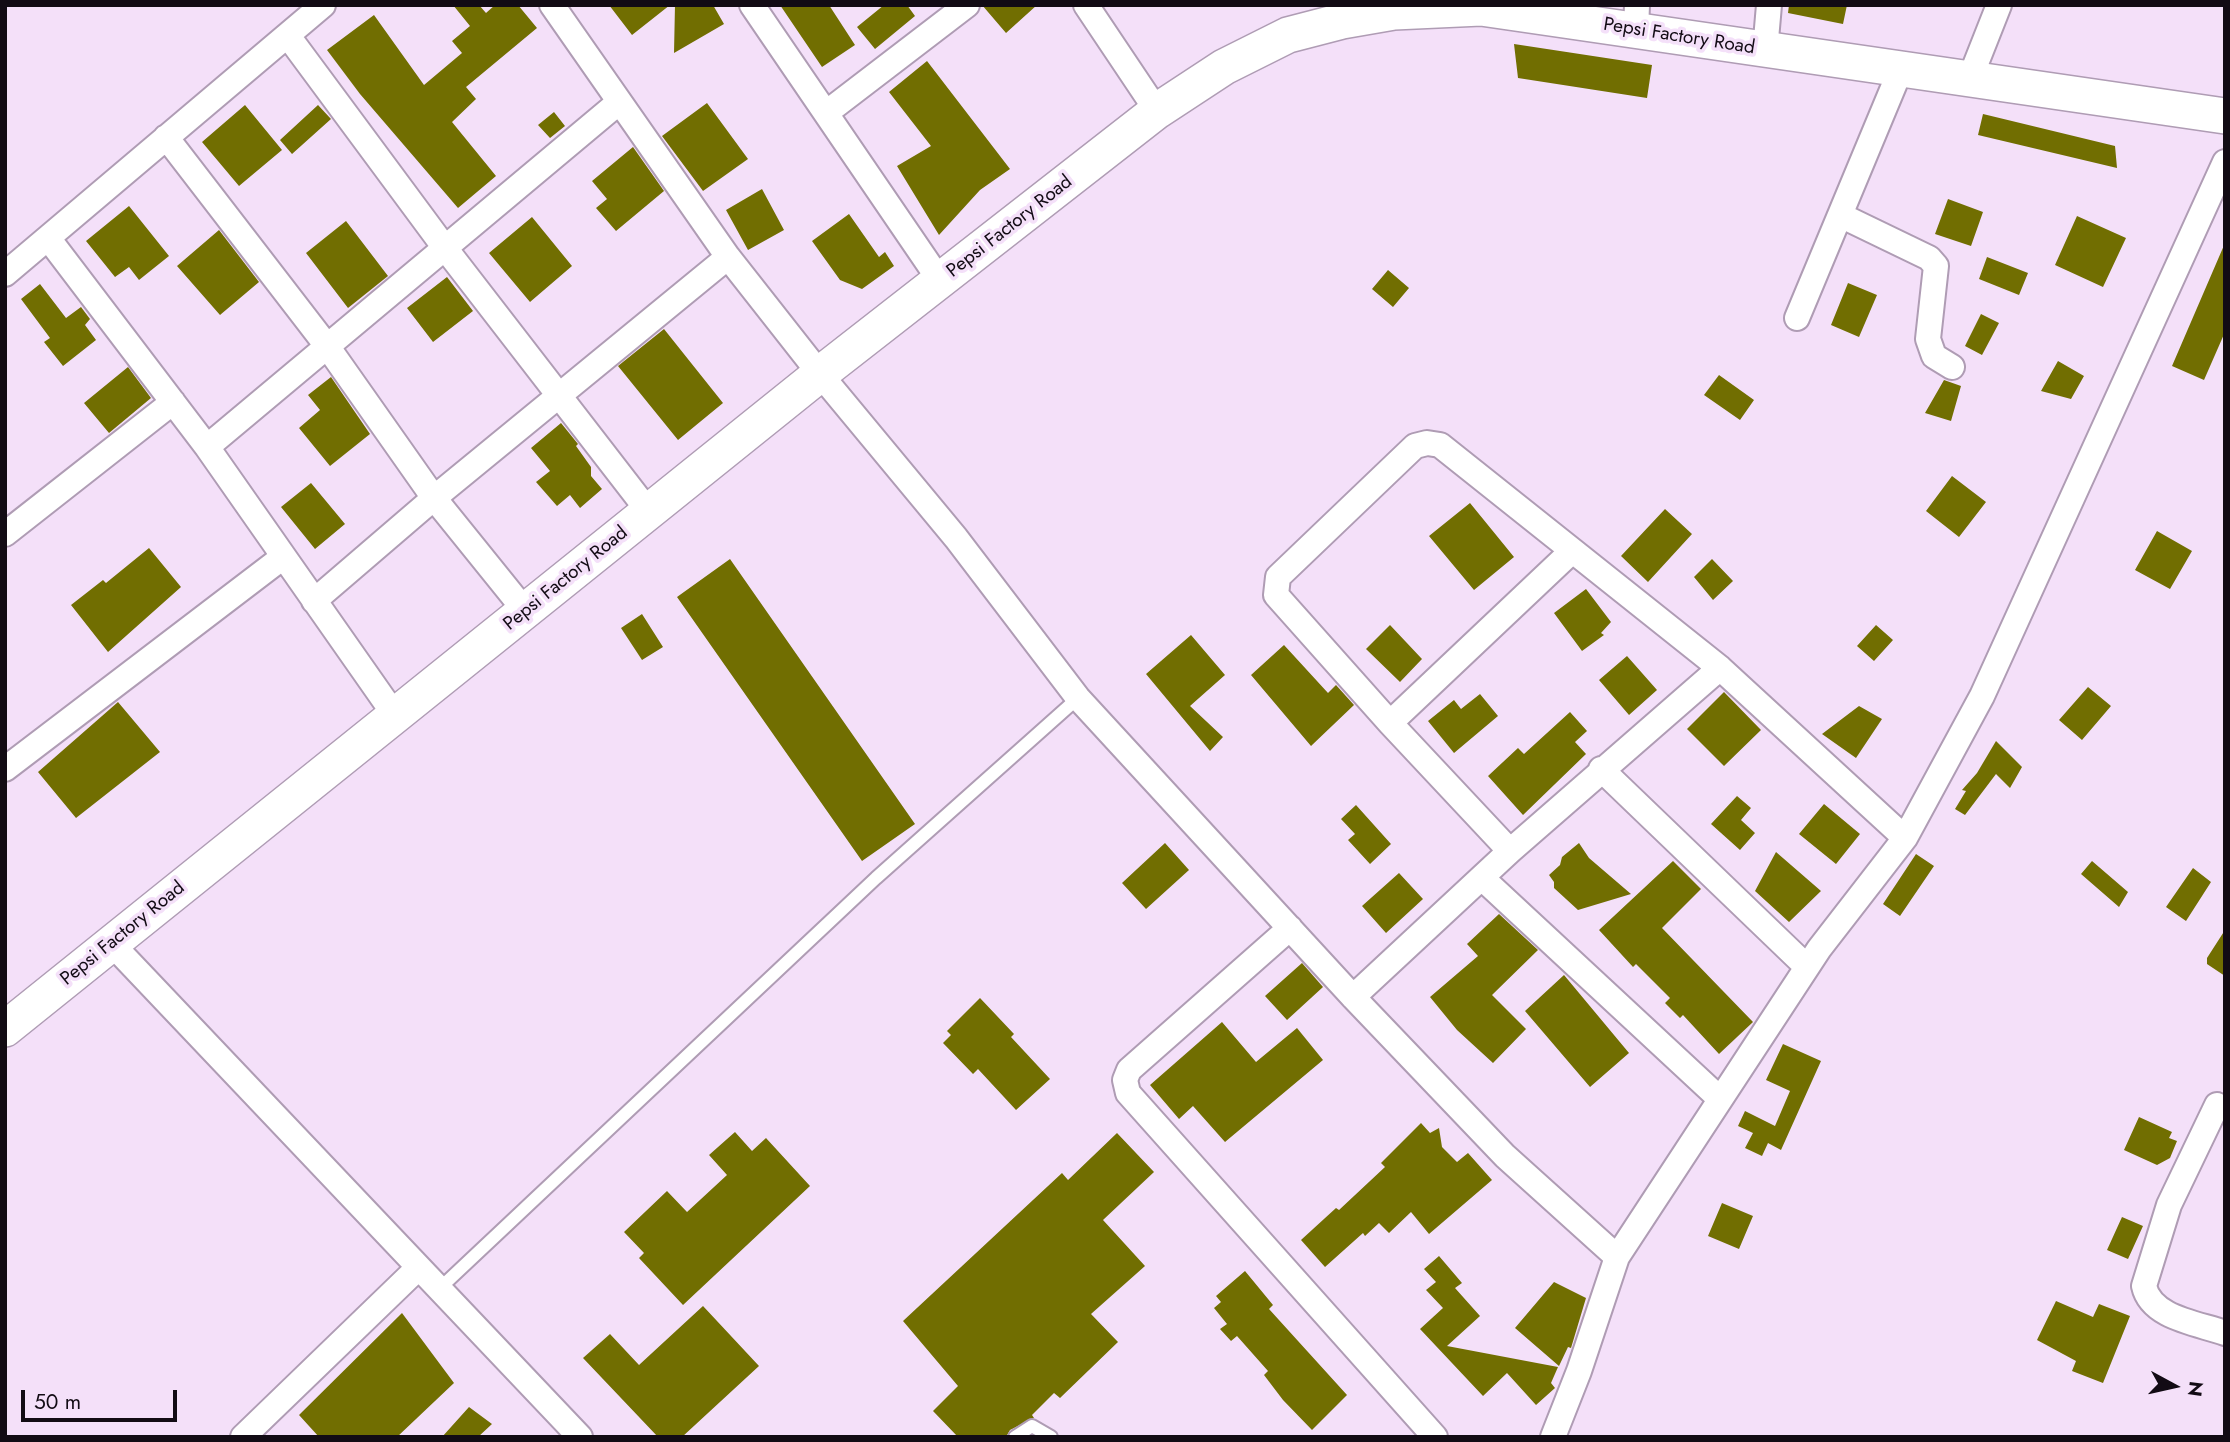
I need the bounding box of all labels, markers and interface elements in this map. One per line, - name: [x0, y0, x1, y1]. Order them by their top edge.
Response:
- street label: Pepsi Factory Road: [1602, 14, 1756, 60]
- street label: Pepsi Factory Road: [943, 171, 1077, 283]
- street label: Pepsi Factory Road: [499, 522, 633, 636]
- street label: Pepsi Factory Road: [56, 877, 190, 991]
- north arrow: [2139, 1351, 2209, 1421]
- scale bar: [24, 1376, 180, 1420]
- text: N: [2181, 1380, 2210, 1398]
- text: 50 m: [34, 1387, 81, 1417]

